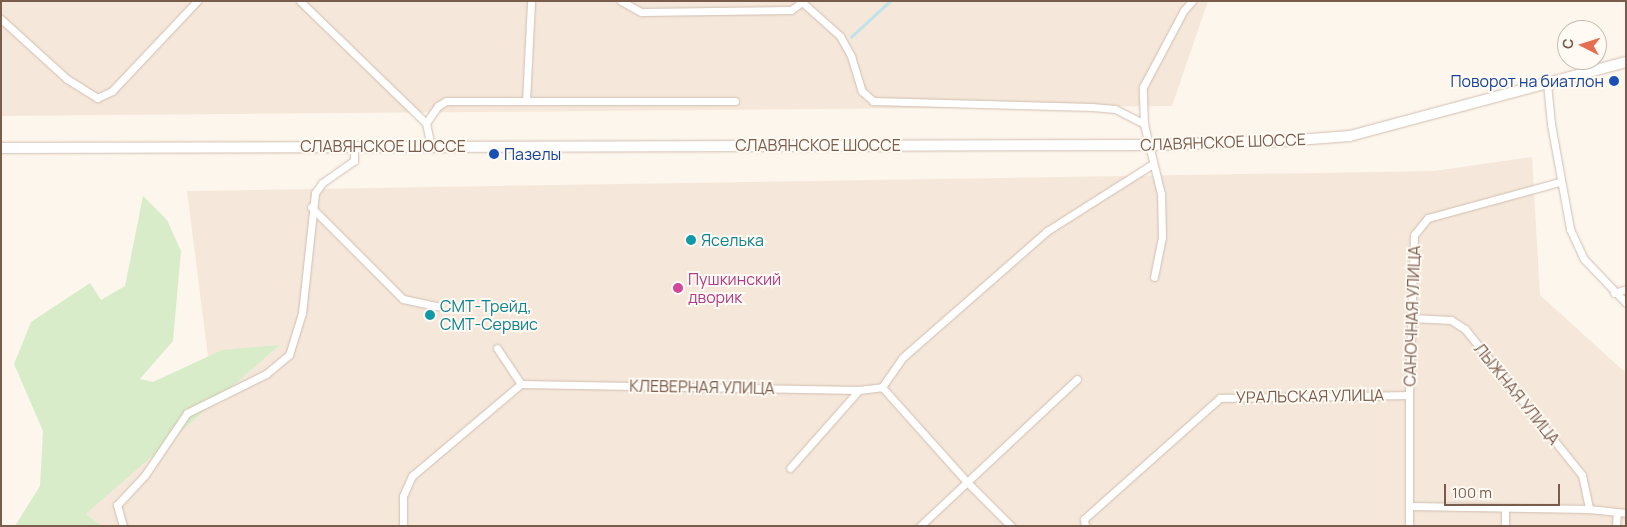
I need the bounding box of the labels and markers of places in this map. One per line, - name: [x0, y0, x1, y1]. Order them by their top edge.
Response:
- place label: Поворот на биатлон: [1450, 71, 1604, 91]
- marker: Поворот на биатлон: [1608, 75, 1620, 87]
- place label: Пазелы: [504, 144, 561, 164]
- marker: Пазелы: [488, 148, 500, 160]
- place label: Яселька: [701, 230, 764, 250]
- marker: Яселька: [685, 234, 697, 246]
- place label: Пушкинский дворик: [688, 269, 781, 307]
- marker: Пушкинский дворик: [672, 282, 684, 294]
- place label: СМТ-Трейд, СМТ-Сервис: [440, 296, 538, 334]
- marker: СМТ-Трейд, СМТ-Сервис: [424, 309, 436, 321]

